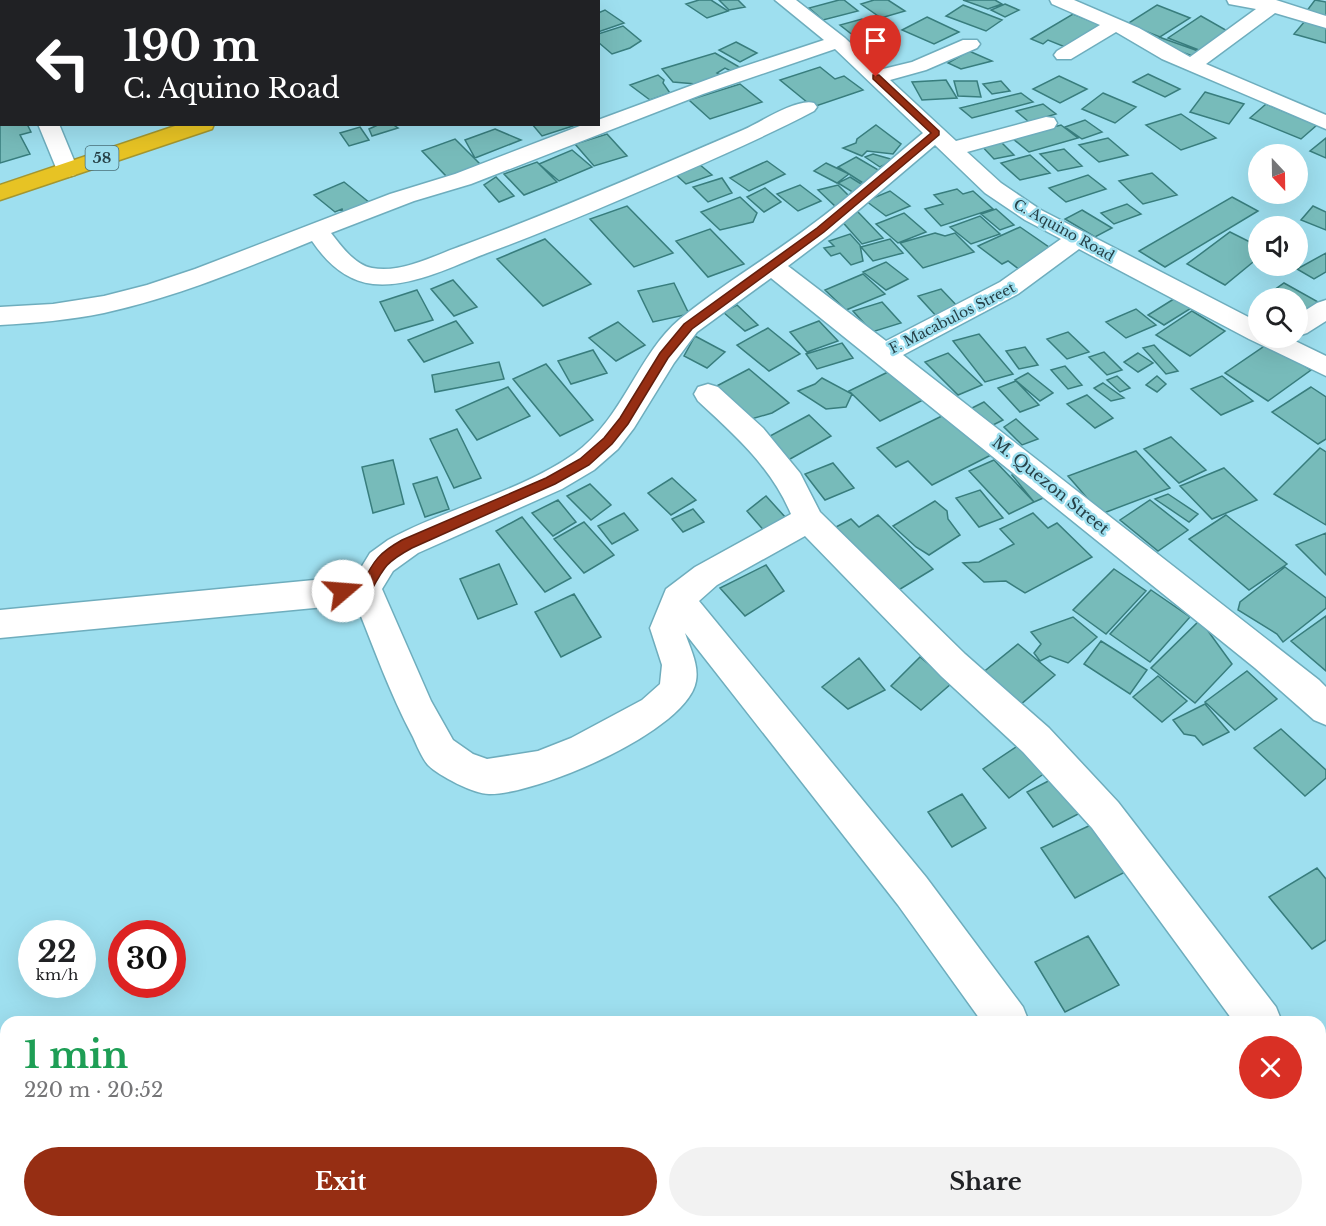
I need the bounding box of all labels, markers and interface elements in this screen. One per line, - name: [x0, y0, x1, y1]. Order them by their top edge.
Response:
- pin: [850, 15, 901, 77]
- text: 190 m: [123, 20, 259, 72]
- icon: left: [24, 24, 102, 102]
- icon: arrive: [859, 24, 892, 57]
- text: C. Aquino Road: [123, 72, 340, 105]
- north arrow: [1248, 144, 1308, 204]
- map controls: [1248, 144, 1308, 348]
- road number: 58: [86, 146, 118, 170]
- street label: C. Aquino Road: [1011, 195, 1118, 265]
- button: sound: [1248, 216, 1308, 276]
- street label: F. Macabulos Street: [886, 278, 1019, 358]
- button: search: [1248, 288, 1308, 348]
- street label: M. Quezon Street: [989, 432, 1113, 538]
- position arrow: [311, 559, 375, 623]
- speed limit sign: 30: [108, 920, 186, 998]
- text: 22: [37, 933, 77, 970]
- text: km/h: [36, 965, 78, 984]
- text: 1 min: [24, 1033, 128, 1078]
- button: close: [1239, 1036, 1302, 1099]
- text: 220 m · 20:52: [24, 1078, 163, 1102]
- button: Exit: [24, 1147, 657, 1216]
- button: Share: [669, 1147, 1302, 1216]

